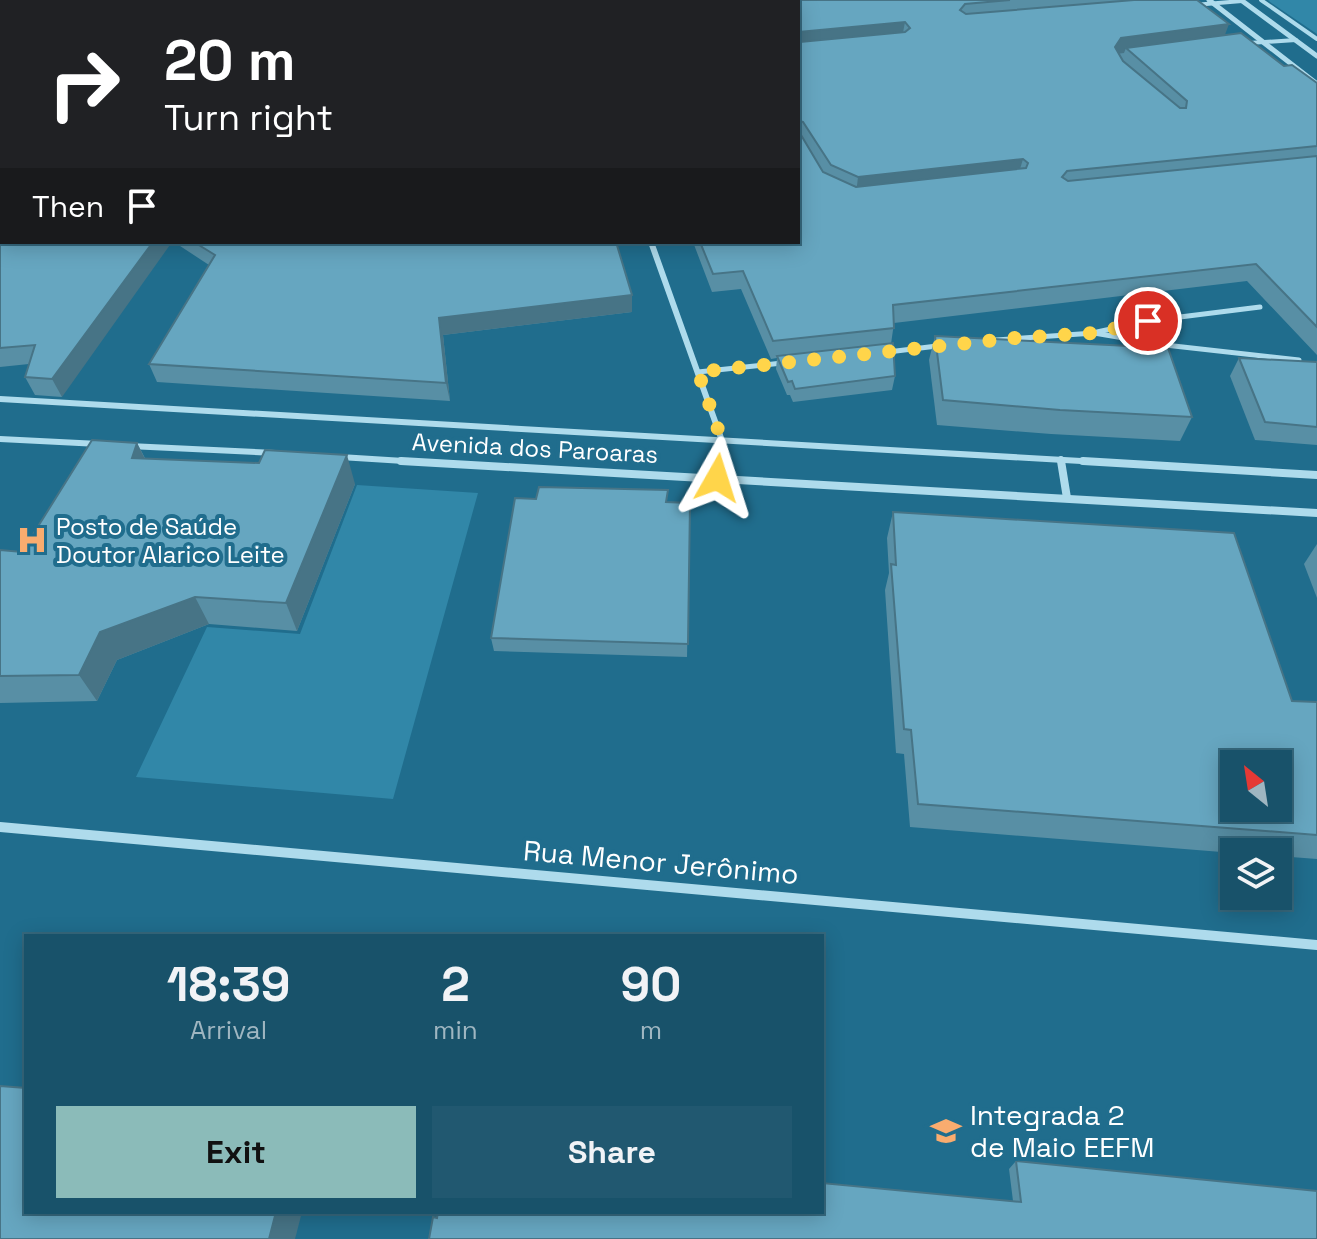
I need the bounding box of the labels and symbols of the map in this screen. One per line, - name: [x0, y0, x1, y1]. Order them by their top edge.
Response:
- pin: [1114, 287, 1182, 355]
- street label: Avenida dos Paroaras: [411, 426, 659, 470]
- position arrow: [675, 436, 759, 520]
- place label: Posto de Saúde Doutor Alarico Leite: [56, 511, 285, 570]
- hospital icon: Posto de Saúde Doutor Alarico Leite: [15, 523, 49, 557]
- north arrow: [1220, 750, 1292, 822]
- street label: Rua Menor Jerônimo: [522, 832, 800, 892]
- place label: Integrada 2 de Maio EEFM: [970, 1097, 1154, 1165]
- school or university icon: Integrada 2 de Maio EEFM: [929, 1114, 963, 1148]

